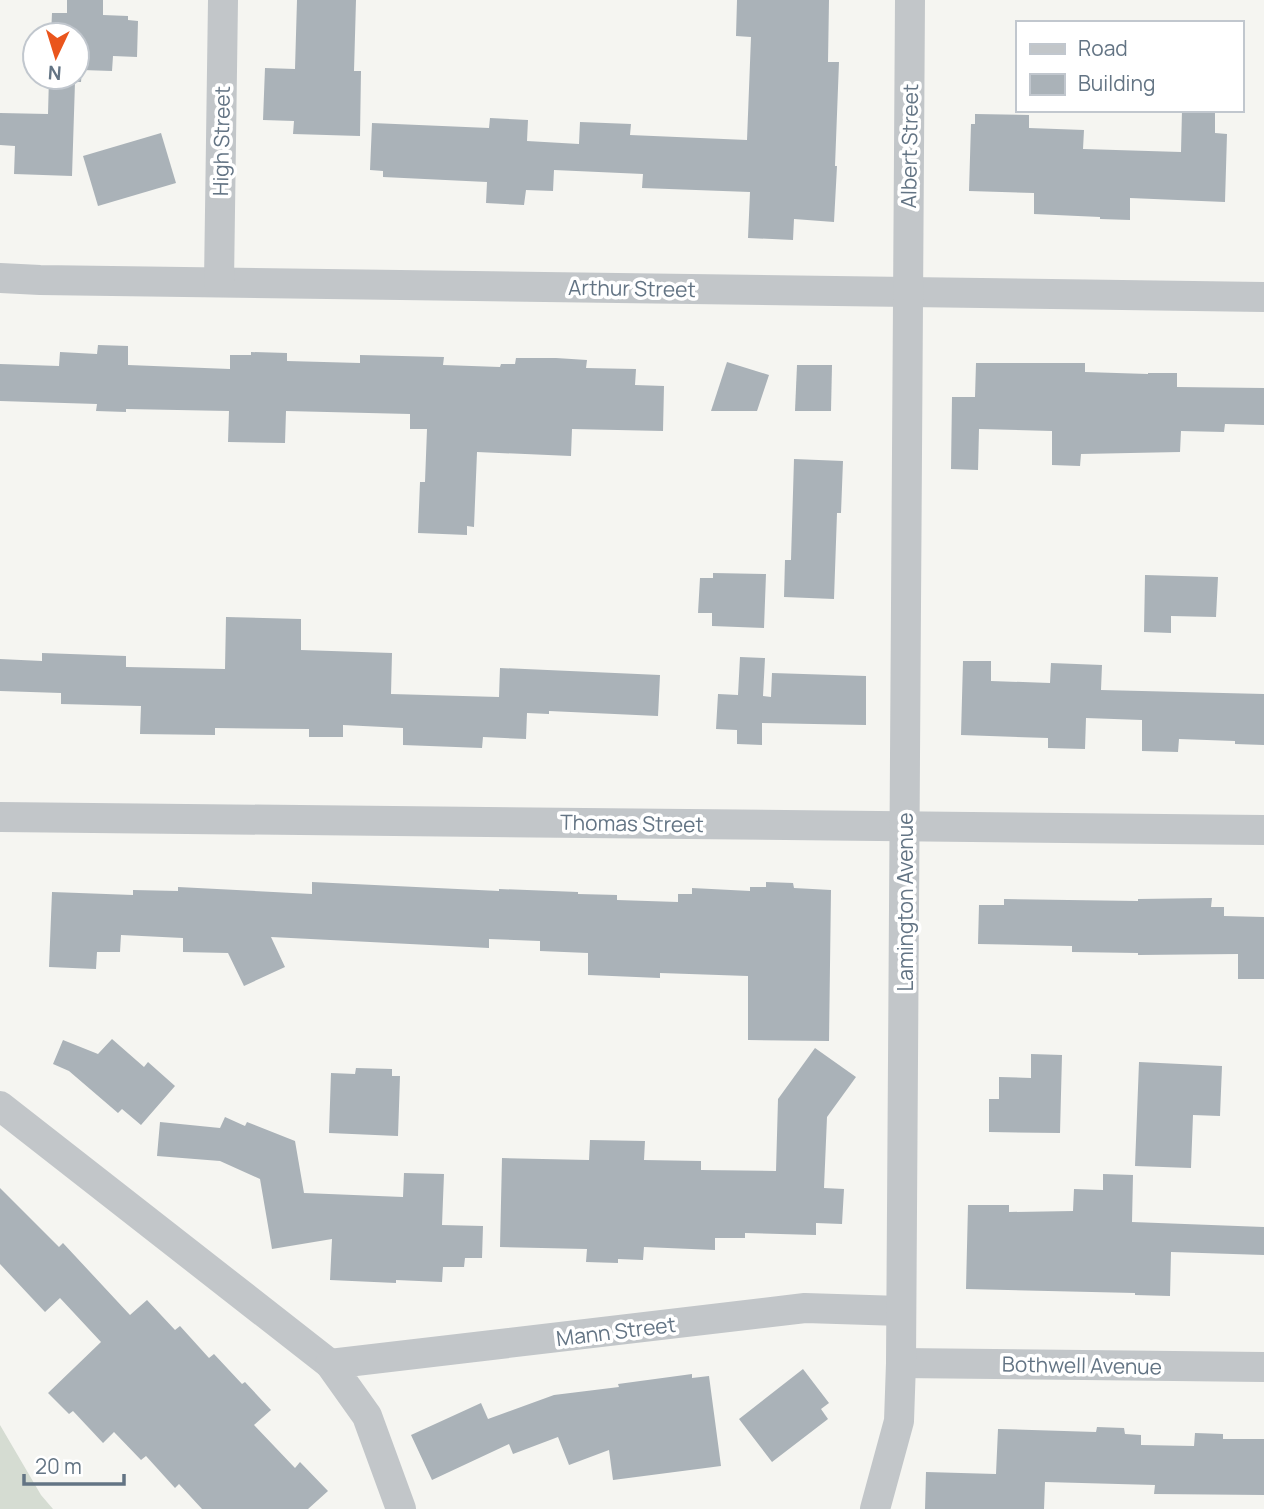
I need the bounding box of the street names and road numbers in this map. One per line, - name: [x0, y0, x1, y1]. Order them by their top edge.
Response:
- street label: Albert Street: [894, 83, 924, 209]
- street label: High Street: [206, 86, 236, 196]
- street label: Arthur Street: [568, 273, 696, 303]
- street label: Thomas Street: [560, 808, 704, 838]
- street label: Lamington Avenue: [891, 813, 919, 991]
- street label: Mann Street: [555, 1310, 677, 1352]
- street label: Bothwell Avenue: [1002, 1350, 1162, 1380]

